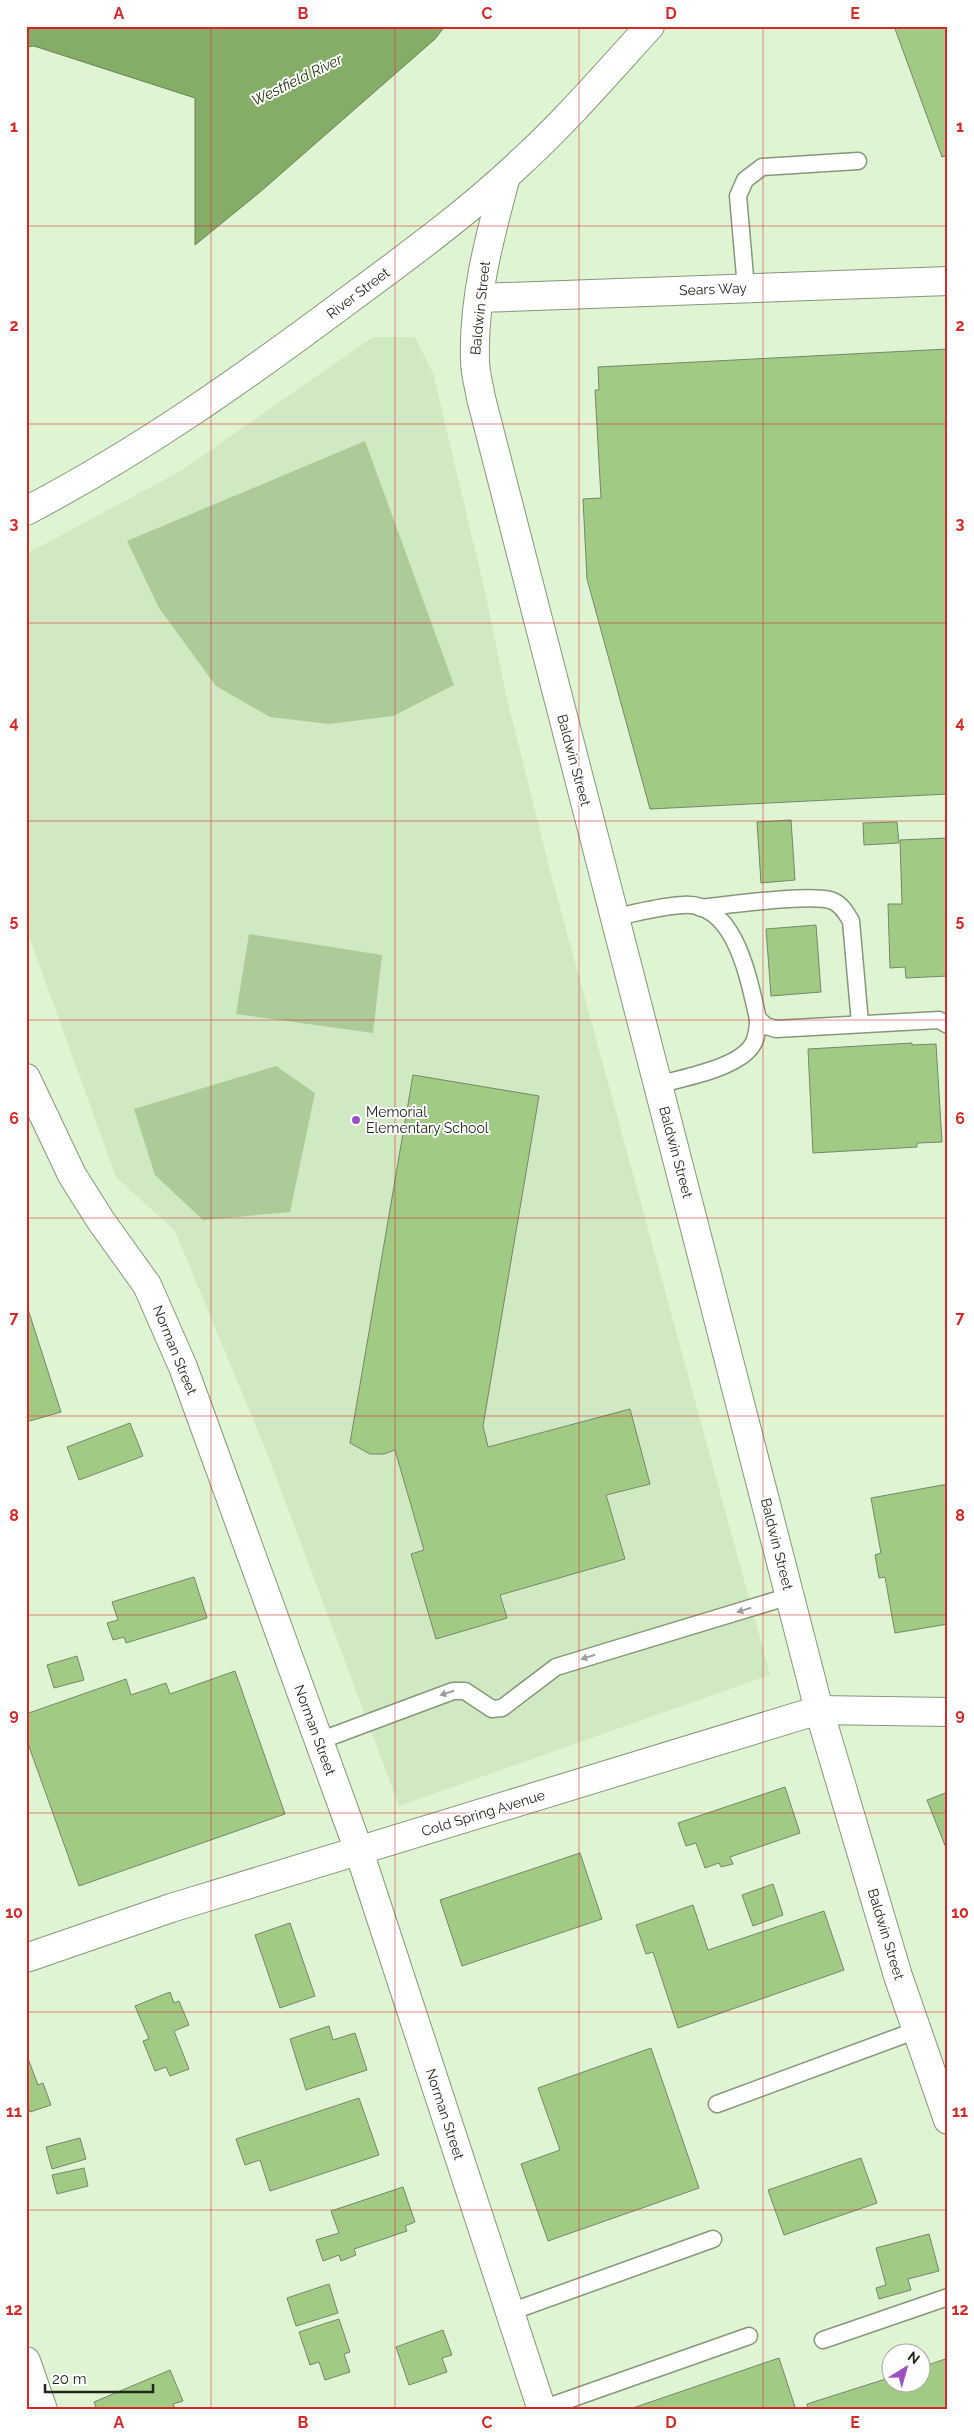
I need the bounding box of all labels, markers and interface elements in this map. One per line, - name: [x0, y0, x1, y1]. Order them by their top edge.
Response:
- text: A: [114, 4, 125, 23]
- text: B: [298, 4, 309, 23]
- text: C: [482, 4, 493, 23]
- text: D: [665, 4, 677, 23]
- text: E: [850, 4, 860, 23]
- water label: Westfield River: [249, 50, 346, 110]
- text: 1: [10, 117, 18, 136]
- text: 1: [956, 117, 964, 136]
- street label: Baldwin Street: [467, 260, 493, 356]
- street label: River Street: [323, 264, 393, 322]
- street label: Sears Way: [679, 280, 748, 298]
- text: 2: [9, 316, 19, 335]
- text: 2: [955, 316, 965, 335]
- text: 3: [10, 514, 19, 533]
- text: 3: [956, 514, 965, 533]
- street label: Baldwin Street: [554, 712, 594, 808]
- text: 4: [9, 713, 19, 732]
- text: 4: [955, 713, 965, 732]
- text: 5: [10, 911, 19, 930]
- text: 5: [956, 911, 965, 930]
- place label: Memorial Elementary School: [366, 1104, 489, 1136]
- street label: Baldwin Street: [656, 1104, 696, 1200]
- text: 6: [9, 1109, 19, 1128]
- text: 6: [955, 1109, 965, 1128]
- marker: Memorial Elementary School: [350, 1114, 362, 1126]
- street label: Norman Street: [150, 1303, 200, 1397]
- text: 7: [10, 1308, 19, 1327]
- text: 7: [956, 1308, 965, 1327]
- street label: Baldwin Street: [758, 1496, 796, 1592]
- text: 8: [9, 1506, 19, 1525]
- text: 8: [955, 1506, 965, 1525]
- one-way arrow: [736, 1607, 751, 1614]
- one-way arrow: [581, 1654, 596, 1662]
- street label: Norman Street: [291, 1683, 339, 1778]
- one-way arrow: [439, 1690, 454, 1698]
- text: 9: [9, 1705, 19, 1724]
- text: 9: [955, 1705, 965, 1724]
- street label: Cold Spring Avenue: [419, 1787, 547, 1839]
- street label: Baldwin Street: [865, 1886, 908, 1982]
- text: 10: [5, 1903, 23, 1922]
- text: 10: [951, 1903, 969, 1922]
- street label: Norman Street: [423, 2066, 467, 2162]
- text: 11: [6, 2102, 22, 2121]
- text: 11: [952, 2102, 968, 2121]
- text: 12: [6, 2300, 22, 2319]
- text: 12: [952, 2300, 968, 2319]
- north arrow: [882, 2344, 932, 2394]
- text: N: [905, 2348, 923, 2367]
- scale bar: [45, 2361, 152, 2393]
- text: 20 m: [52, 2370, 87, 2388]
- text: A: [114, 2413, 125, 2432]
- text: B: [298, 2413, 309, 2432]
- text: C: [482, 2413, 493, 2432]
- text: D: [665, 2413, 677, 2432]
- text: E: [850, 2413, 860, 2432]

